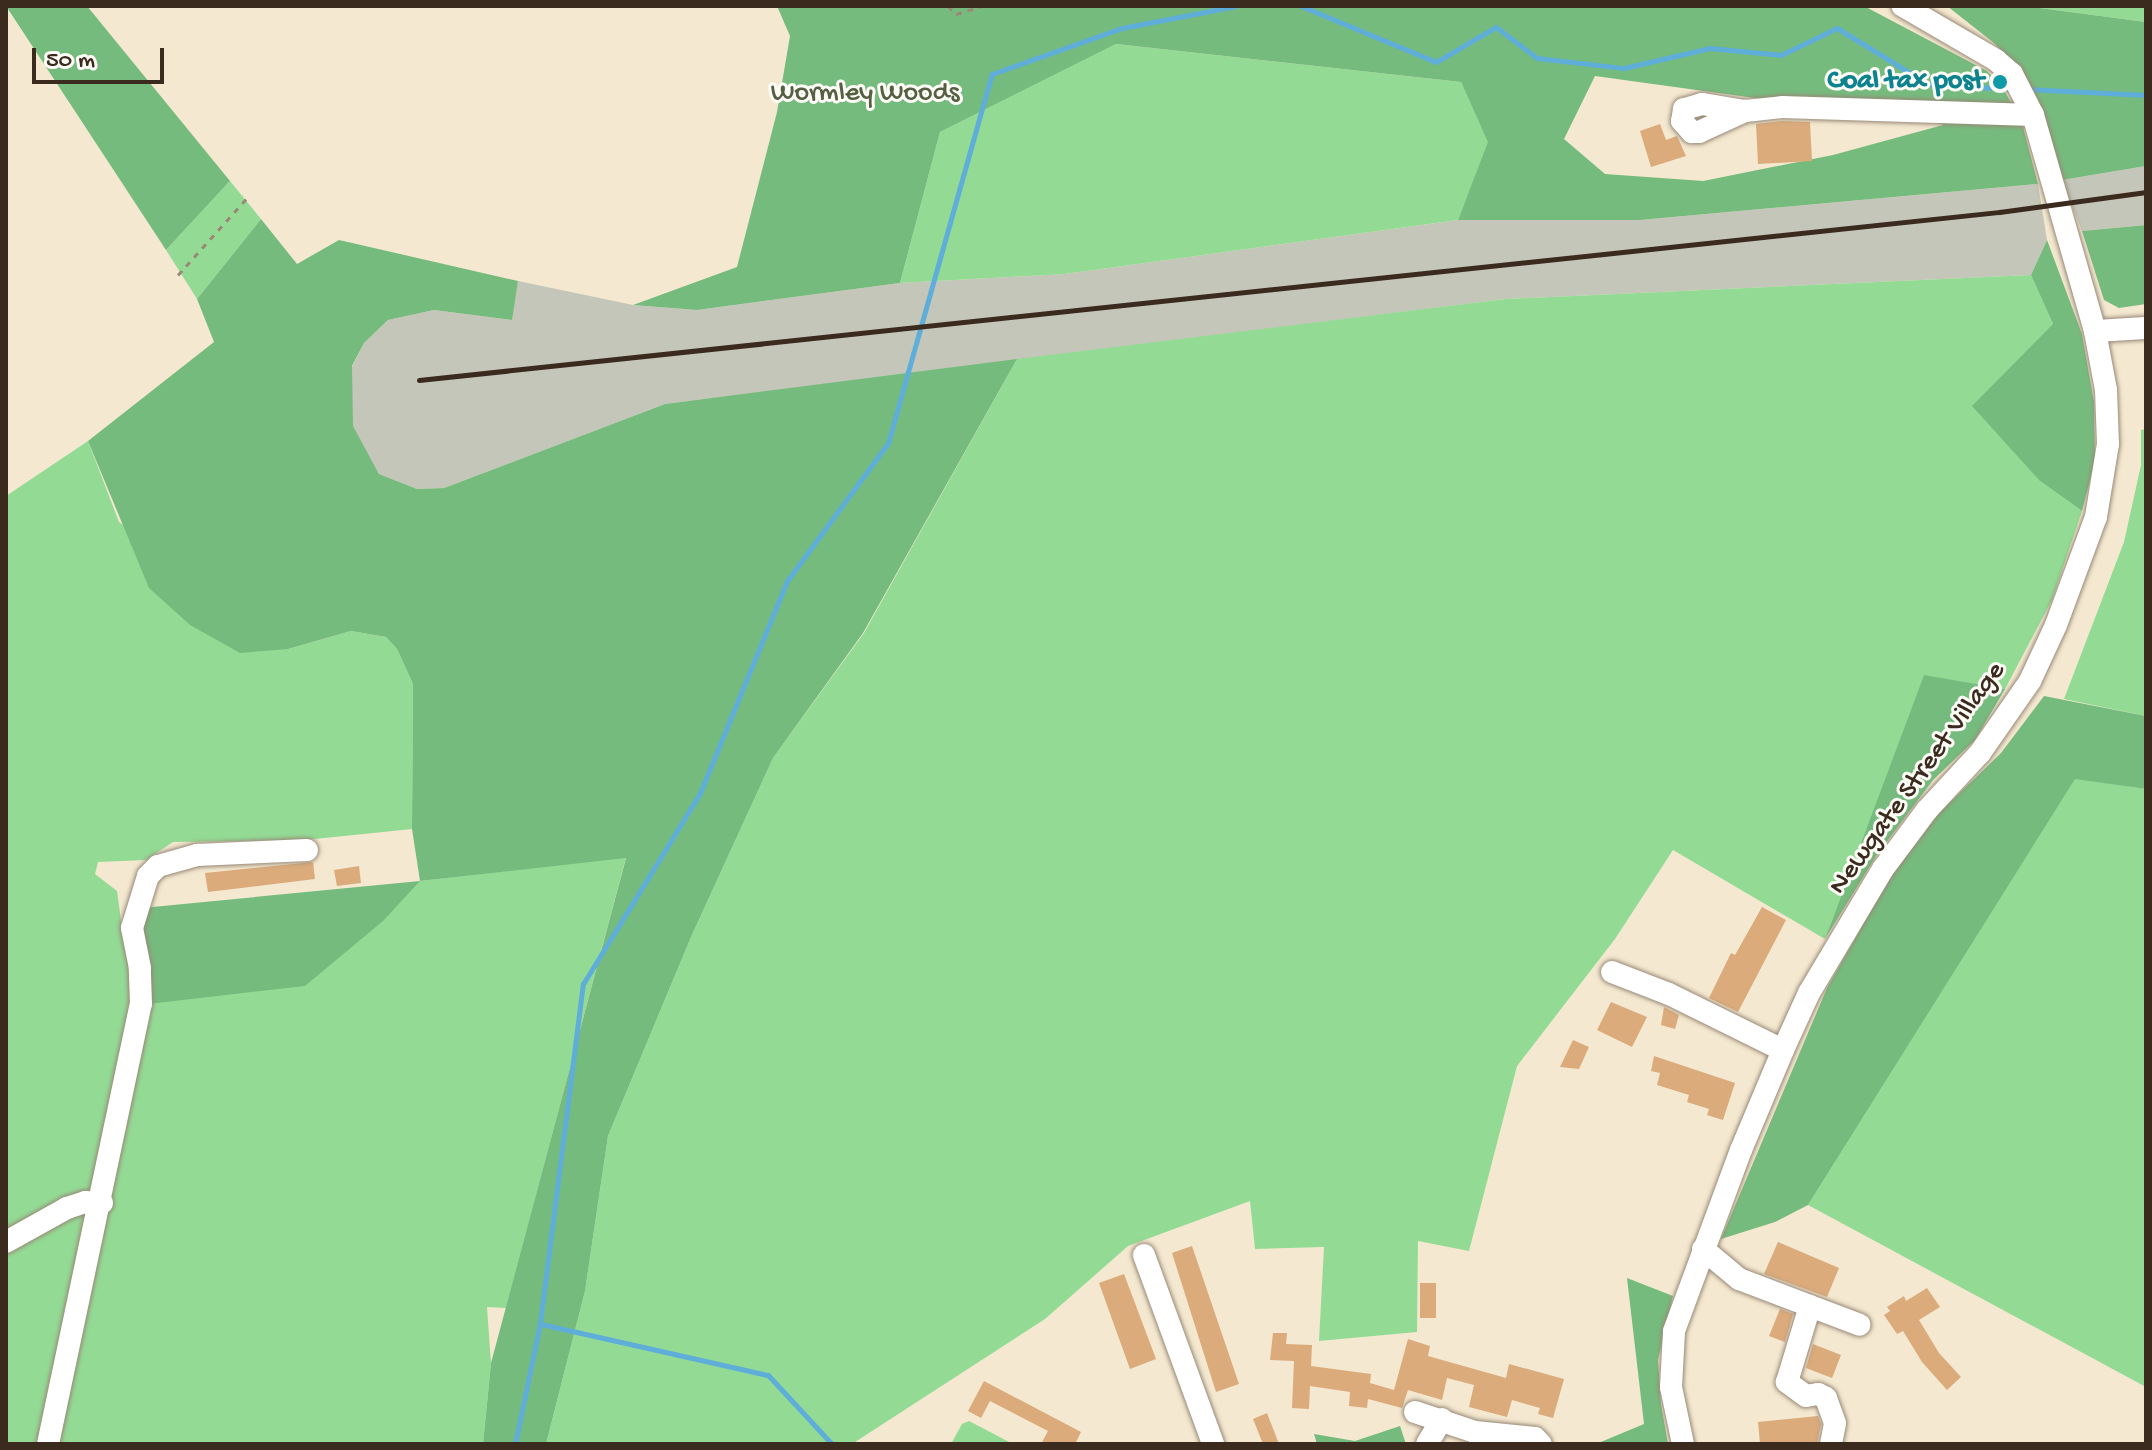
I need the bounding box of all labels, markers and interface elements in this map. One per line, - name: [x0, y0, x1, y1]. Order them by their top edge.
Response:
- scale bar: [36, 32, 168, 82]
- text: 50 m: [46, 47, 95, 76]
- place label: Coal tax post: [1828, 65, 1984, 99]
- marker: Coal tax post: [1991, 73, 2009, 91]
- park label: Wormley Woods: [771, 77, 959, 111]
- street label: Newgate Street Village: [1822, 656, 2014, 902]

